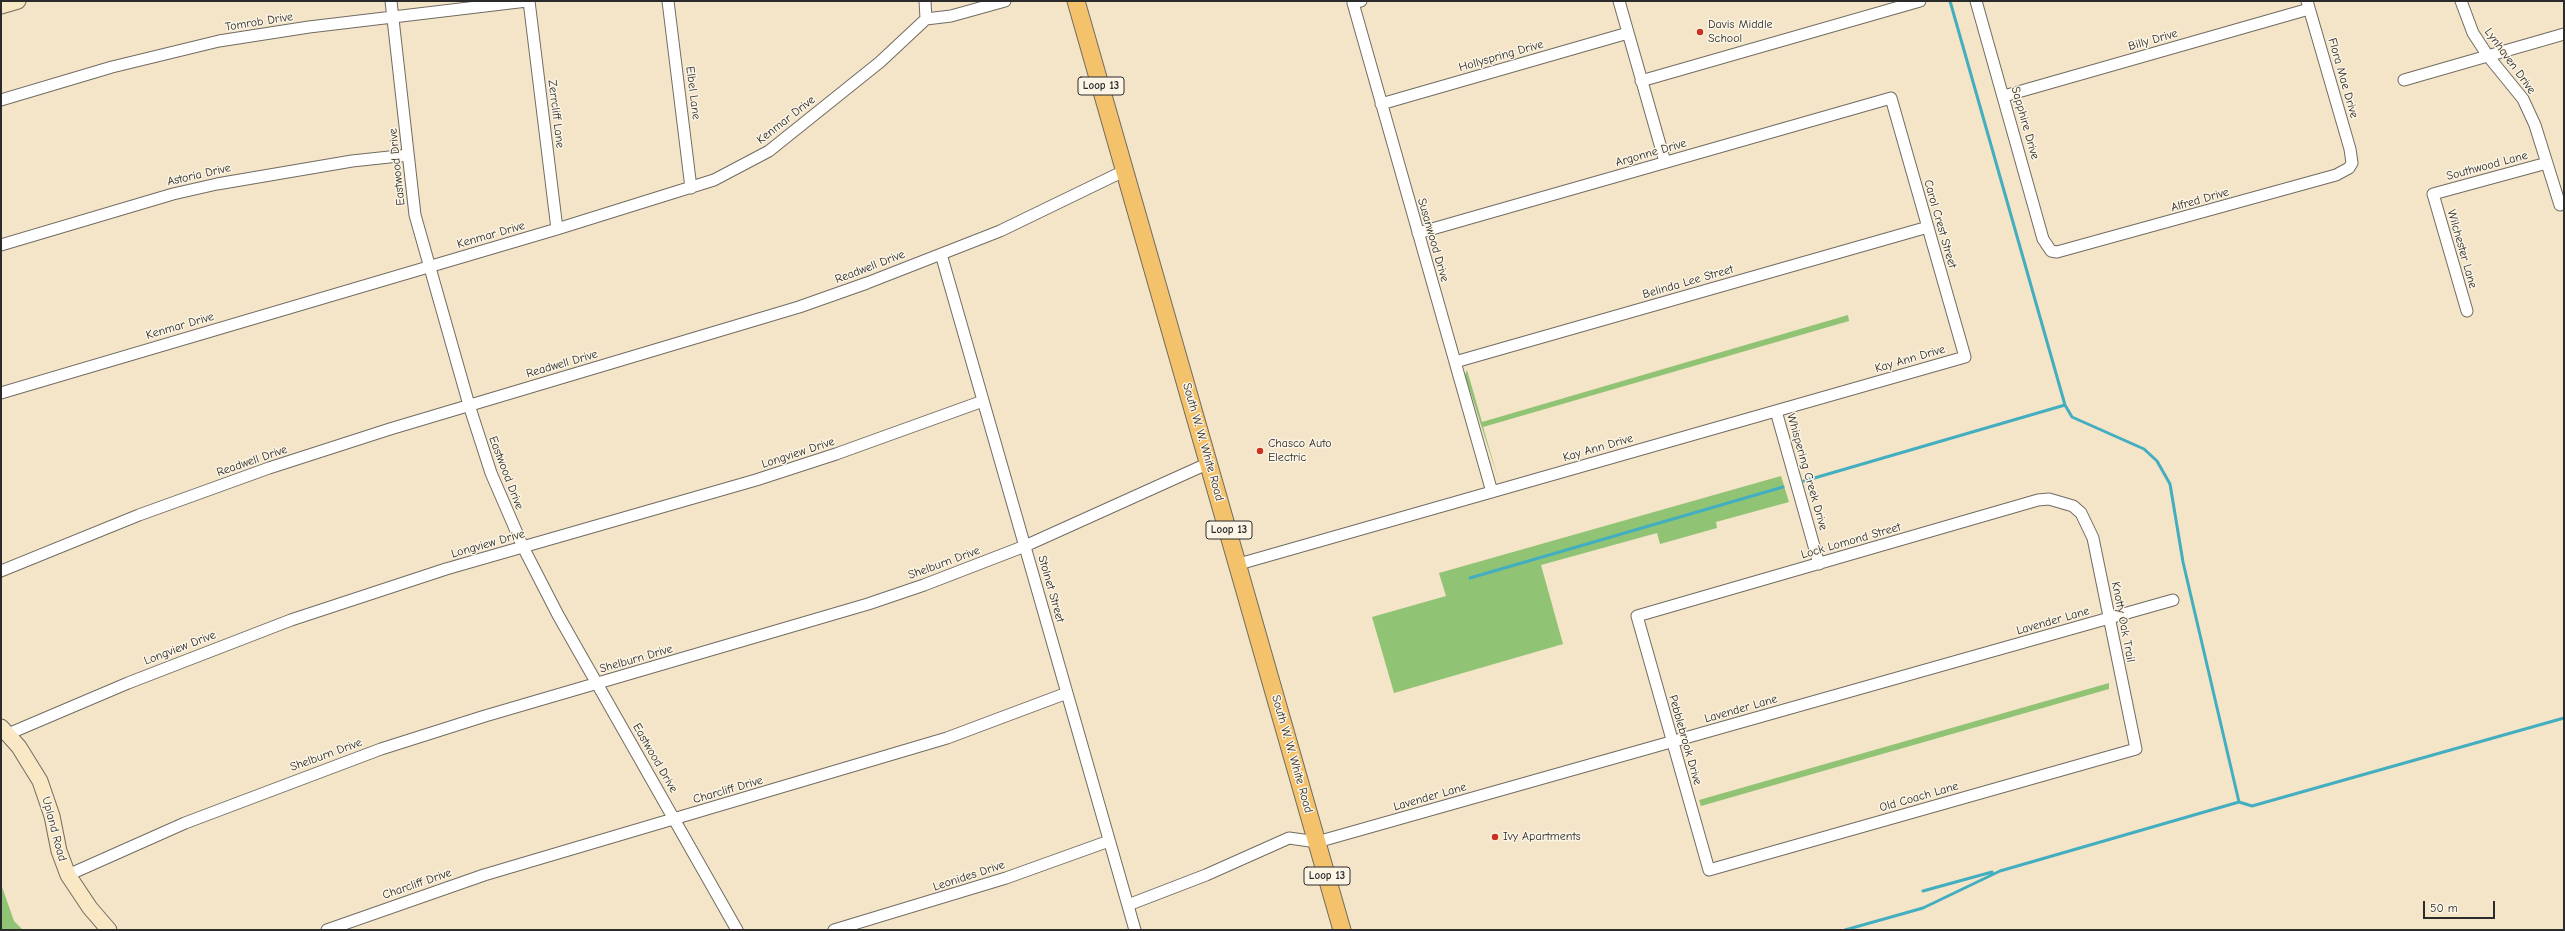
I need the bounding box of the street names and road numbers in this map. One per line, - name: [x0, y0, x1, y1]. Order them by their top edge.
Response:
- street label: Tomrob Drive: [224, 10, 294, 34]
- street label: Lynhaven Drive: [2481, 25, 2539, 97]
- street label: Billy Drive: [2127, 26, 2179, 54]
- street label: Flora Mae Drive: [2325, 36, 2361, 120]
- street label: Hollyspring Drive: [1457, 37, 1545, 75]
- street label: Elbel Lane: [683, 66, 703, 120]
- road number: Loop 13: [1078, 77, 1124, 95]
- street label: Zerrcliff Lane: [545, 79, 567, 149]
- street label: Sapphire Drive: [2008, 85, 2042, 161]
- street label: Kenmar Drive: [754, 93, 818, 147]
- street label: Eastwood Drive: [386, 128, 408, 206]
- street label: Argonne Drive: [1614, 136, 1688, 170]
- street label: Southwood Lane: [2445, 148, 2529, 184]
- street label: Astoria Drive: [166, 161, 232, 189]
- street label: Carol Crest Street: [1920, 178, 1960, 270]
- street label: Alfred Drive: [2169, 185, 2231, 215]
- street label: Susanwood Drive: [1414, 196, 1452, 284]
- street label: Wilchester Lane: [2444, 208, 2480, 290]
- street label: Kenmar Drive: [455, 218, 527, 252]
- street label: Readwell Drive: [833, 247, 907, 287]
- street label: Belinda Lee Street: [1641, 262, 1735, 302]
- street label: Kenmar Drive: [144, 309, 216, 343]
- street label: Kay Ann Drive: [1873, 342, 1947, 376]
- street label: Readwell Drive: [525, 347, 599, 381]
- street label: South W. W. White Road: [1179, 381, 1227, 503]
- street label: Whispering Creek Drive: [1783, 412, 1831, 532]
- street label: Kay Ann Drive: [1561, 431, 1635, 465]
- street label: Eastwood Drive: [485, 434, 527, 512]
- street label: Longview Drive: [760, 434, 836, 472]
- street label: Readwell Drive: [215, 442, 289, 480]
- street label: Lock Lomond Street: [1799, 520, 1903, 562]
- road number: Loop 13: [1206, 521, 1252, 539]
- street label: Longview Drive: [450, 527, 526, 561]
- street label: Shelburn Drive: [906, 543, 982, 583]
- street label: Stolnet Street: [1035, 554, 1067, 624]
- street label: Knotty Oak Trail: [2108, 580, 2138, 664]
- street label: Lavender Lane: [2015, 604, 2091, 638]
- street label: Longview Drive: [142, 628, 218, 668]
- street label: Shelburn Drive: [598, 642, 674, 676]
- street label: Lavender Lane: [1703, 692, 1779, 726]
- street label: South W. W. White Road: [1268, 693, 1316, 815]
- street label: Pebblebrook Drive: [1665, 693, 1705, 787]
- street label: Eastwood Drive: [629, 721, 681, 795]
- street label: Shelburn Drive: [288, 735, 364, 775]
- street label: Charcliff Drive: [691, 773, 765, 807]
- street label: Old Coach Lane: [1878, 779, 1960, 815]
- street label: Lavender Lane: [1392, 780, 1468, 814]
- street label: Upland Road: [38, 795, 70, 863]
- street label: Leonides Drive: [931, 858, 1007, 894]
- street label: Charcliff Drive: [381, 865, 453, 903]
- road number: Loop 13: [1304, 867, 1350, 885]

